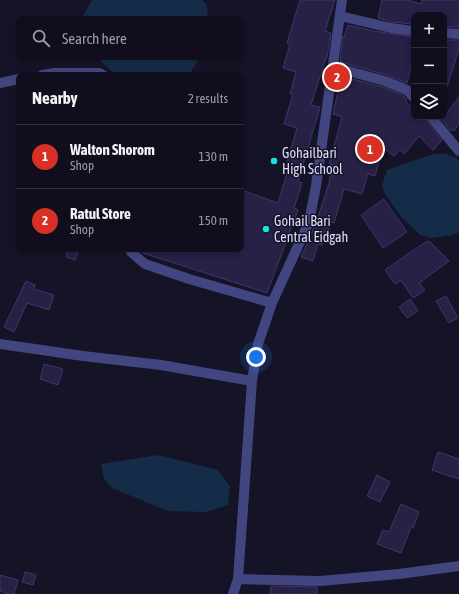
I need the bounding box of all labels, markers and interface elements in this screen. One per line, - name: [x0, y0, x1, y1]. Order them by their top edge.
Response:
- map controls: [411, 12, 447, 120]
- button: +: [411, 12, 447, 48]
- search box: [16, 16, 244, 60]
- icon: search: [30, 27, 52, 49]
- text: Search here: [62, 30, 127, 47]
- button: −: [411, 48, 447, 84]
- pin: 2: [324, 62, 350, 92]
- button: layers: [411, 84, 447, 120]
- text: Nearby: [32, 88, 78, 108]
- text: 2 results: [188, 91, 228, 106]
- pin: 1: [357, 134, 383, 164]
- text: Walton Shorom: [70, 141, 155, 158]
- place label: Gohailbari High School: [282, 145, 343, 177]
- text: 1: [42, 149, 48, 164]
- text: 130 m: [199, 149, 228, 164]
- marker: Gohailbari High School: [269, 156, 279, 166]
- text: Shop: [70, 158, 94, 173]
- text: Ratul Store: [70, 205, 131, 222]
- text: 2: [42, 213, 48, 228]
- text: 150 m: [199, 213, 228, 228]
- place label: Gohail Bari Central Eidgah: [274, 213, 348, 245]
- text: Shop: [70, 222, 94, 237]
- marker: Gohail Bari Central Eidgah: [261, 224, 271, 234]
- your location: [246, 347, 266, 367]

